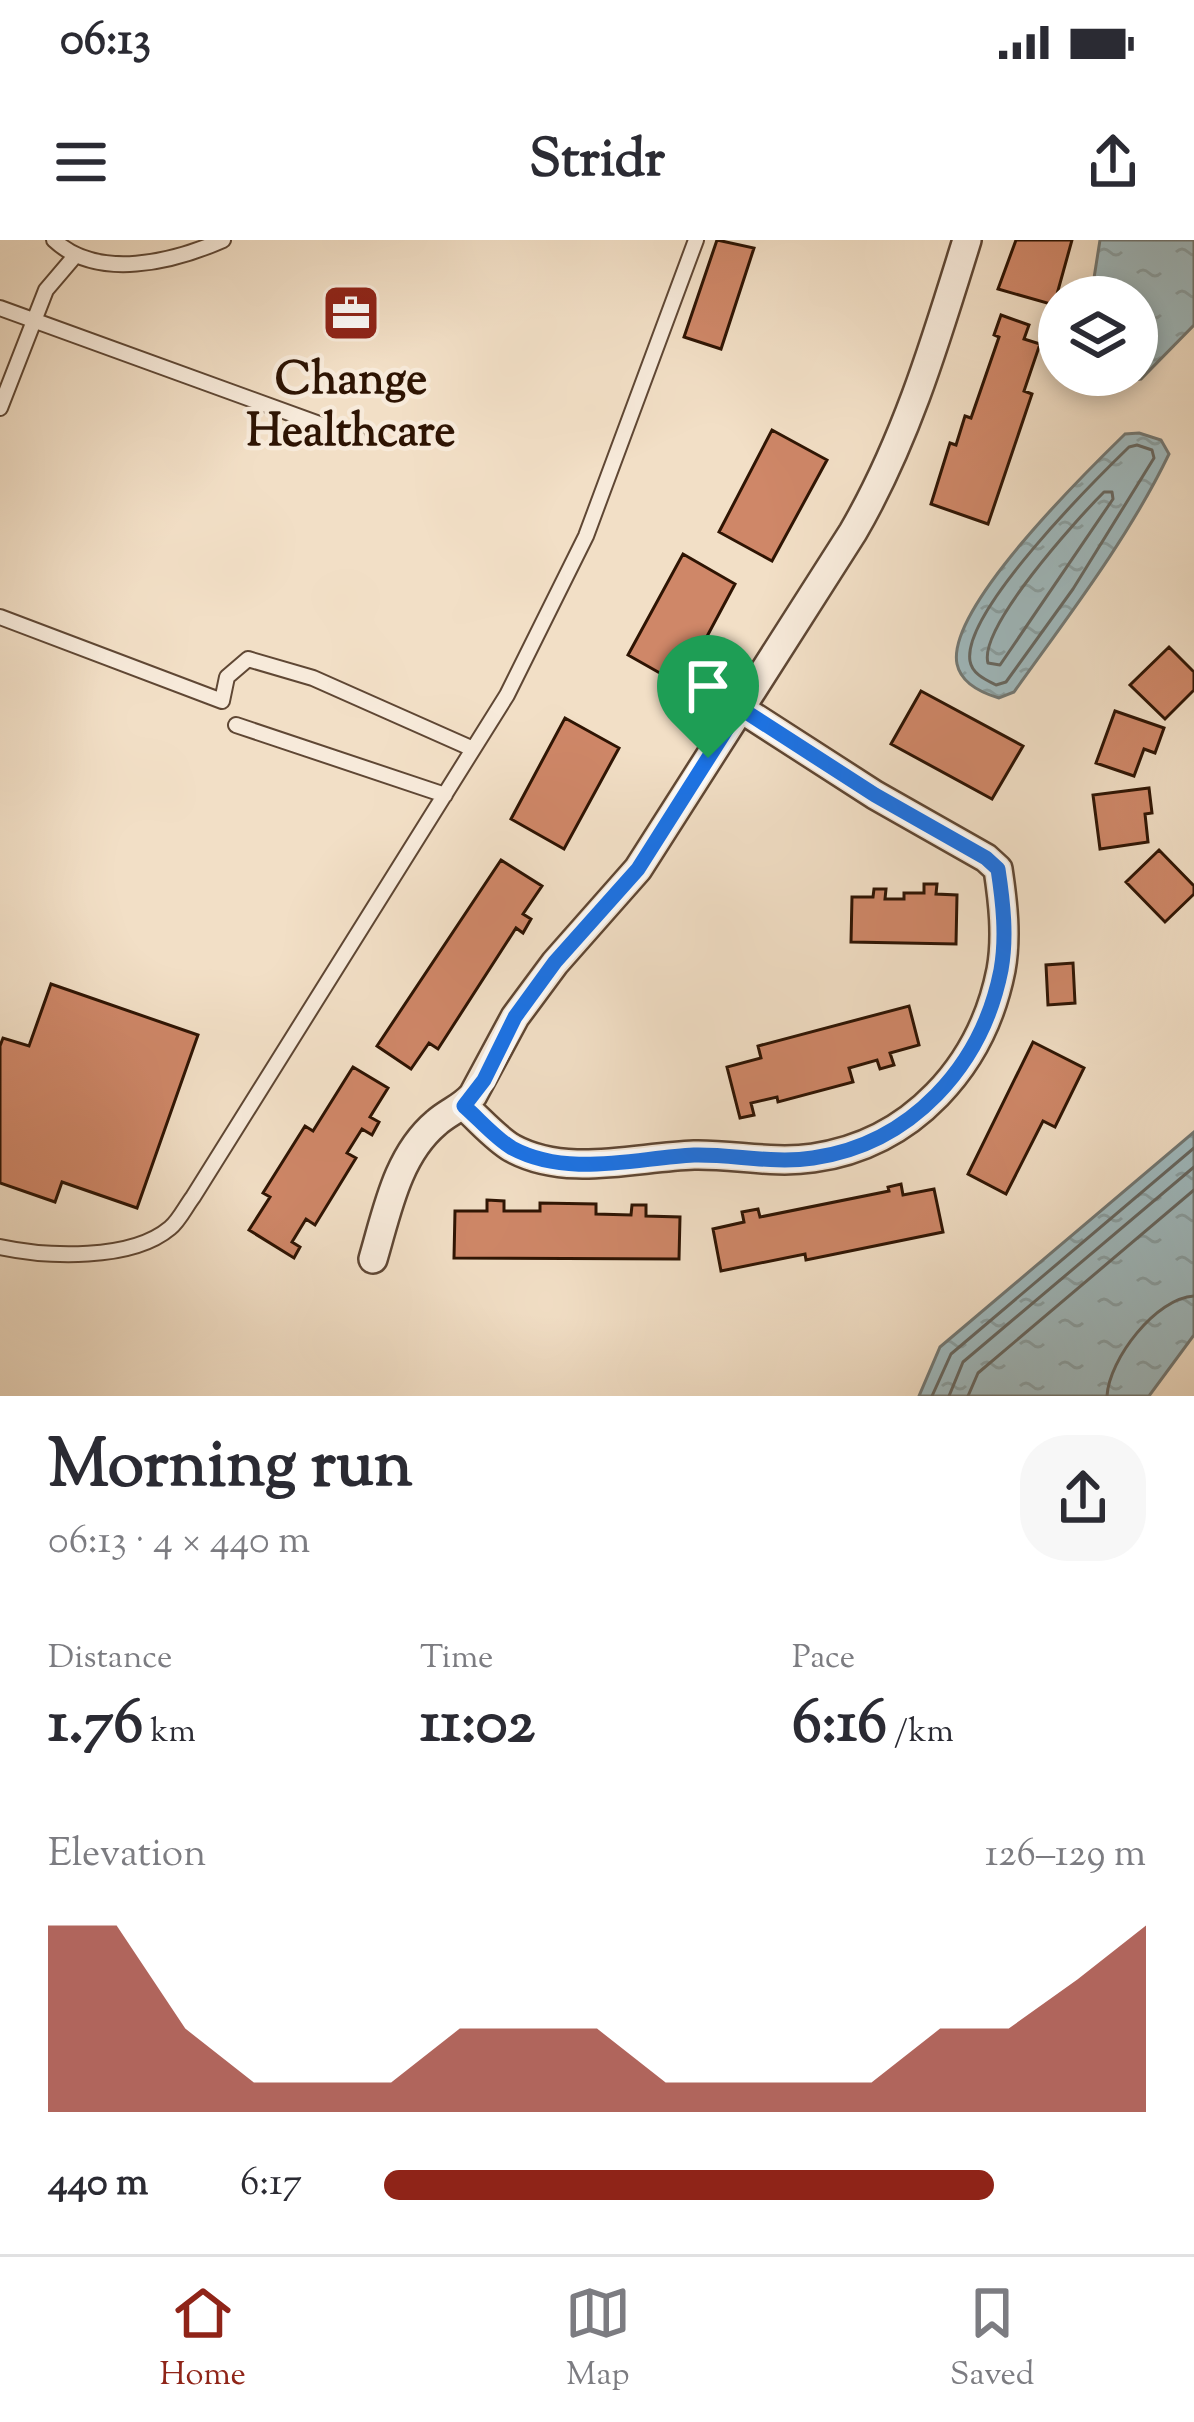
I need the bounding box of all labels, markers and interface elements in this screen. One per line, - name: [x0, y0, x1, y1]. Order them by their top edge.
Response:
- text: 06:13: [60, 10, 151, 75]
- text: Stridr: [529, 123, 665, 201]
- icon: menu: [48, 129, 114, 195]
- icon: share: [1080, 129, 1146, 195]
- map controls: [1038, 276, 1158, 396]
- button: layers: [1038, 276, 1158, 396]
- office icon: Change Healthcare: [320, 282, 382, 344]
- place label: Change Healthcare: [246, 350, 456, 467]
- pin: [657, 635, 759, 758]
- icon: arrive: [675, 653, 741, 719]
- text: Morning run: [48, 1422, 413, 1517]
- button: share: [1020, 1435, 1146, 1561]
- text: 06:13 · 4 × 440 m: [48, 1515, 310, 1571]
- text: Distance: [48, 1635, 172, 1683]
- text: Time: [420, 1635, 493, 1683]
- text: Pace: [792, 1635, 855, 1683]
- text: 1.76: [48, 1683, 143, 1770]
- text: 11:02: [420, 1683, 535, 1770]
- text: 6:16: [792, 1683, 887, 1770]
- text: km: [143, 1709, 196, 1757]
- text: /km: [887, 1709, 954, 1757]
- text: Elevation: [48, 1828, 206, 1884]
- text: 126–129 m: [985, 1828, 1146, 1884]
- text: 440 m: [48, 2157, 148, 2213]
- text: 6:17: [240, 2157, 302, 2213]
- tab: Home: [159, 2280, 246, 2400]
- tab: Map: [565, 2280, 631, 2400]
- tab: Saved: [950, 2280, 1035, 2400]

